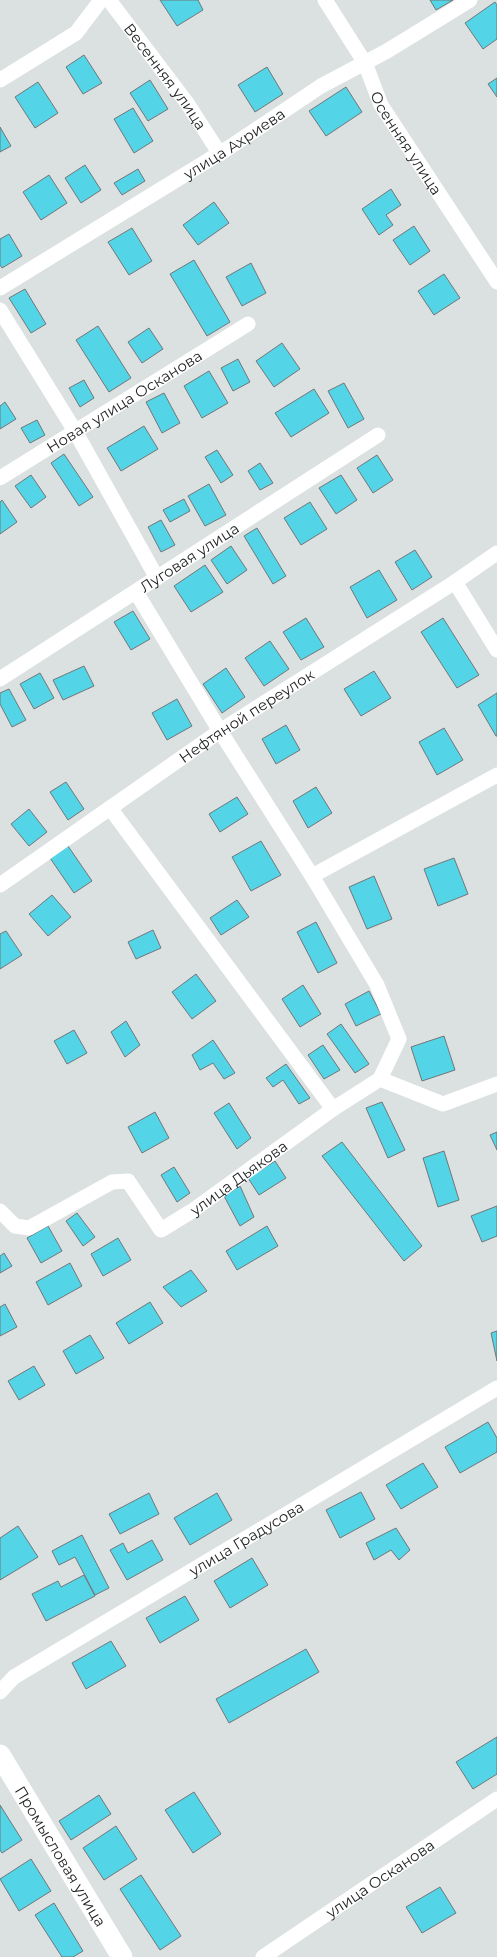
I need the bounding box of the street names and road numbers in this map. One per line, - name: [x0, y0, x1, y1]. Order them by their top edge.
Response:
- street label: Весенняя улица: [120, 19, 211, 133]
- street label: Осенняя улица: [367, 88, 447, 198]
- street label: улица Ахриева: [179, 104, 288, 184]
- street label: Новая улица Осканова: [43, 346, 205, 456]
- street label: Луговая улица: [136, 518, 242, 596]
- street label: Нефтяной переулок: [175, 664, 318, 767]
- street label: улица Дьякова: [185, 1136, 291, 1220]
- street label: улица Градусова: [184, 1497, 307, 1580]
- street label: Промысловая улица: [11, 1782, 111, 1930]
- street label: улица Осканова: [321, 1835, 438, 1922]

